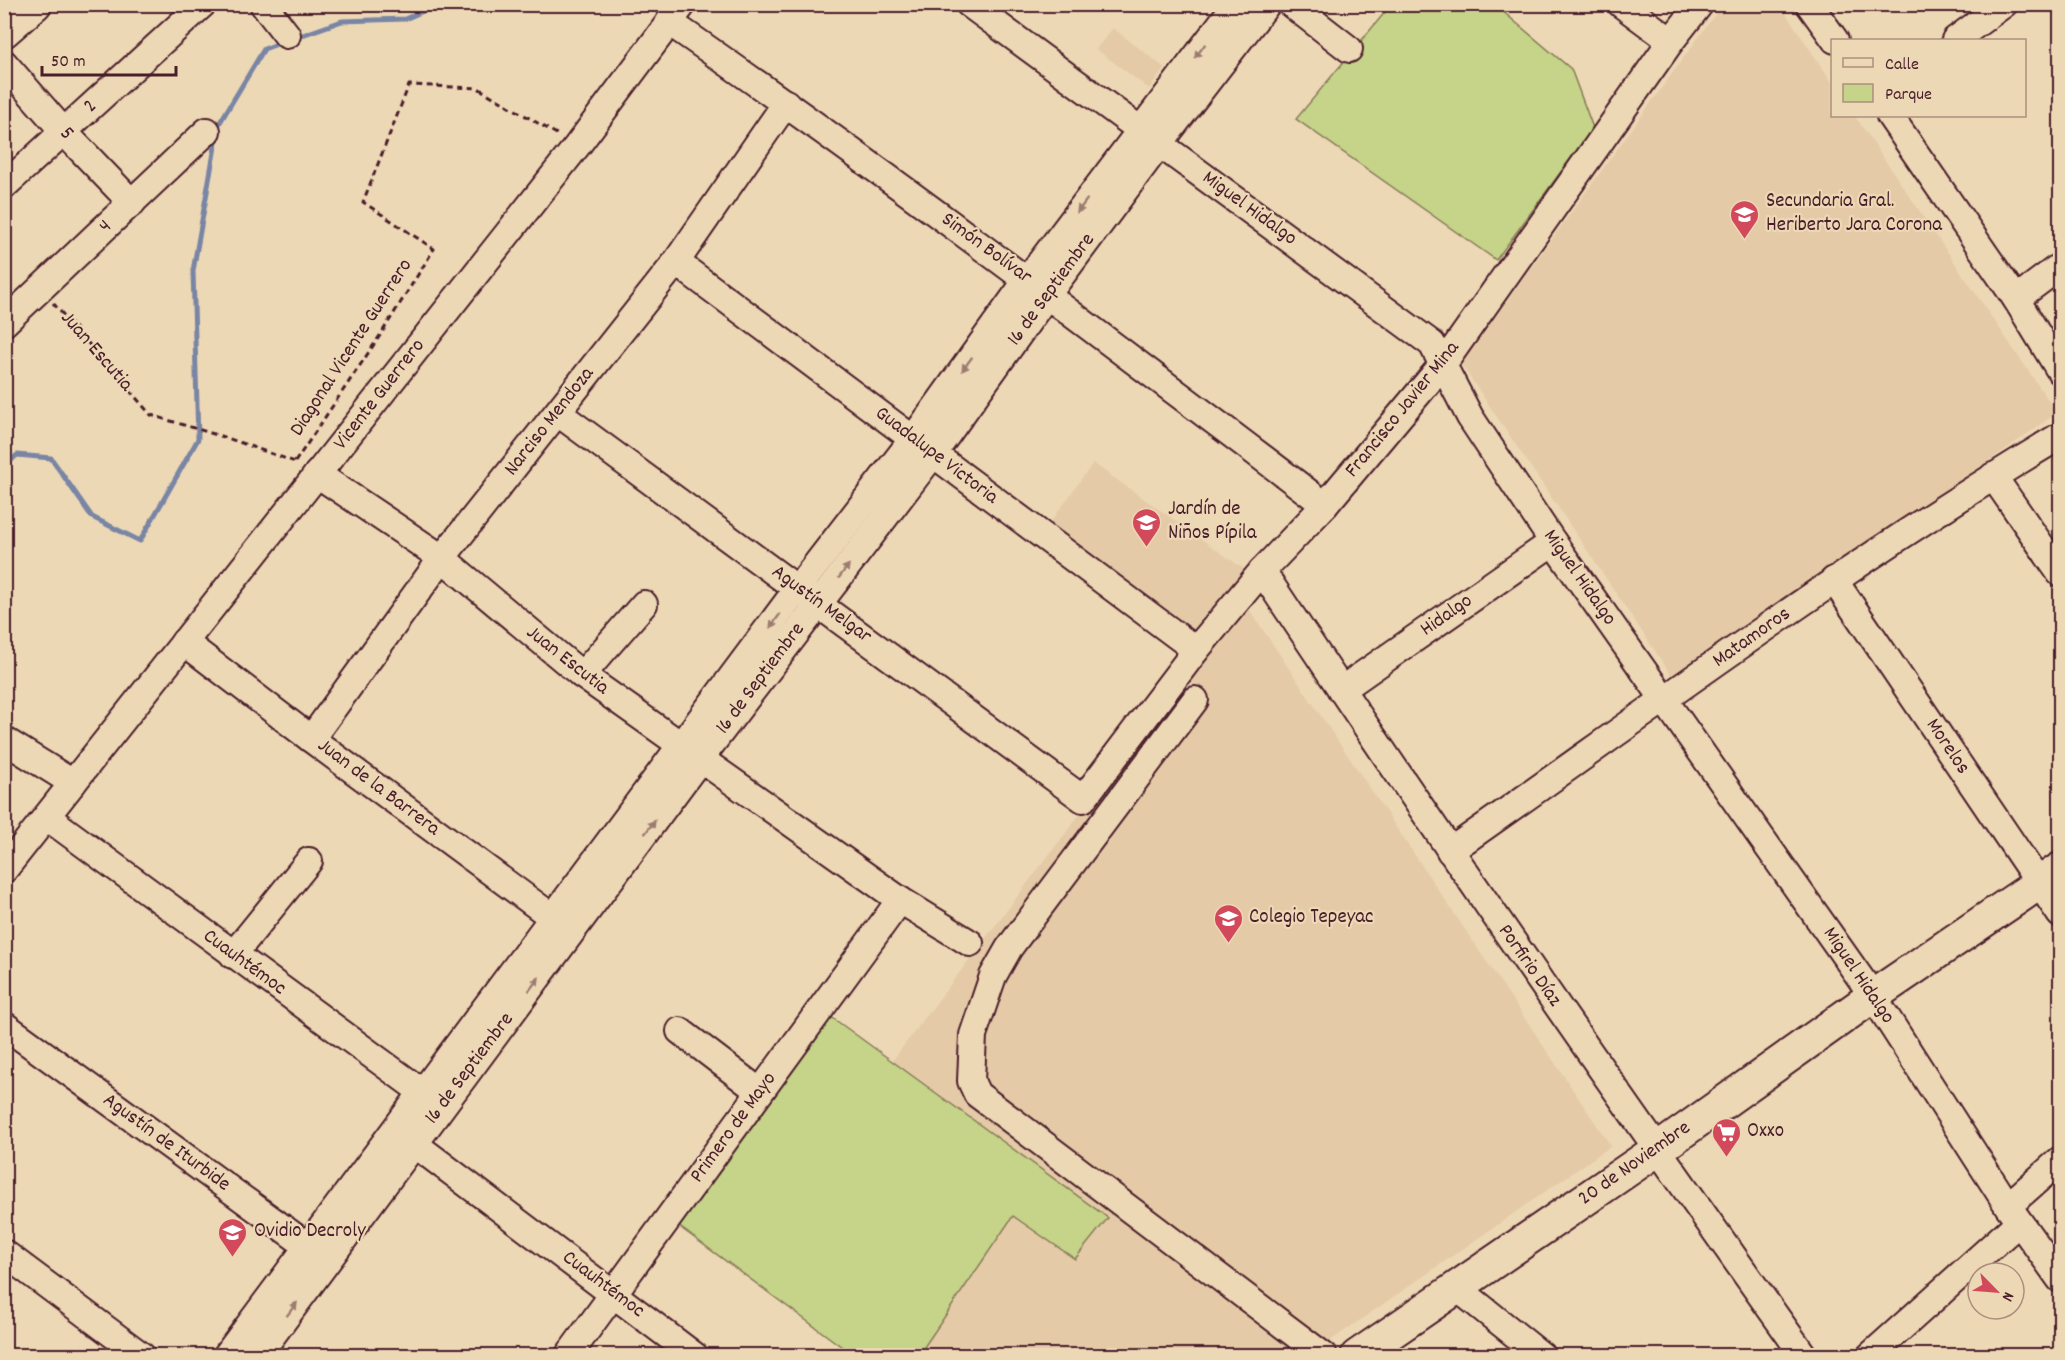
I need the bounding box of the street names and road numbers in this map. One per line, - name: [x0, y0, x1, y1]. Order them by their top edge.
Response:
- street label: 2: [78, 93, 104, 121]
- street label: 5: [52, 120, 80, 148]
- street label: Miguel Hidalgo: [1195, 164, 1303, 254]
- street label: Simón Bolívar: [934, 206, 1038, 292]
- street label: 4: [93, 213, 119, 241]
- street label: 16 de Septiembre: [1001, 227, 1103, 353]
- street label: Diagonal Vicente Guerrero: [285, 255, 419, 441]
- street label: Juan Escutia: [52, 305, 140, 400]
- street label: Vicente Guerrero: [329, 334, 431, 456]
- street label: Francisco Javier Mina: [1338, 334, 1468, 485]
- street label: Narciso Mendoza: [498, 360, 603, 483]
- street label: Guadalupe Victoria: [868, 400, 1005, 513]
- street label: Miguel Hidalgo: [1535, 524, 1623, 632]
- street label: Agustín Melgar: [764, 558, 878, 652]
- street label: Hidalgo: [1415, 587, 1479, 645]
- street label: Matamoros: [1707, 600, 1797, 676]
- street label: 16 de Septiembre: [709, 617, 813, 741]
- street label: Juan Escutia: [519, 619, 616, 704]
- street label: Morelos: [1917, 713, 1977, 781]
- street label: Juan de la Barrera: [310, 732, 447, 845]
- street label: Porfirio Díaz: [1490, 919, 1568, 1013]
- street label: Miguel Hidalgo: [1814, 921, 1902, 1031]
- street label: Cuauhtémoc: [196, 922, 292, 1004]
- street label: 16 de Septiembre: [418, 1007, 522, 1131]
- street label: Primero de Mayo: [683, 1066, 785, 1190]
- street label: Agustín de Iturbide: [96, 1086, 236, 1200]
- street label: 20 de Noviembre: [1573, 1114, 1697, 1214]
- street label: Cuauhtémoc: [555, 1244, 651, 1326]

